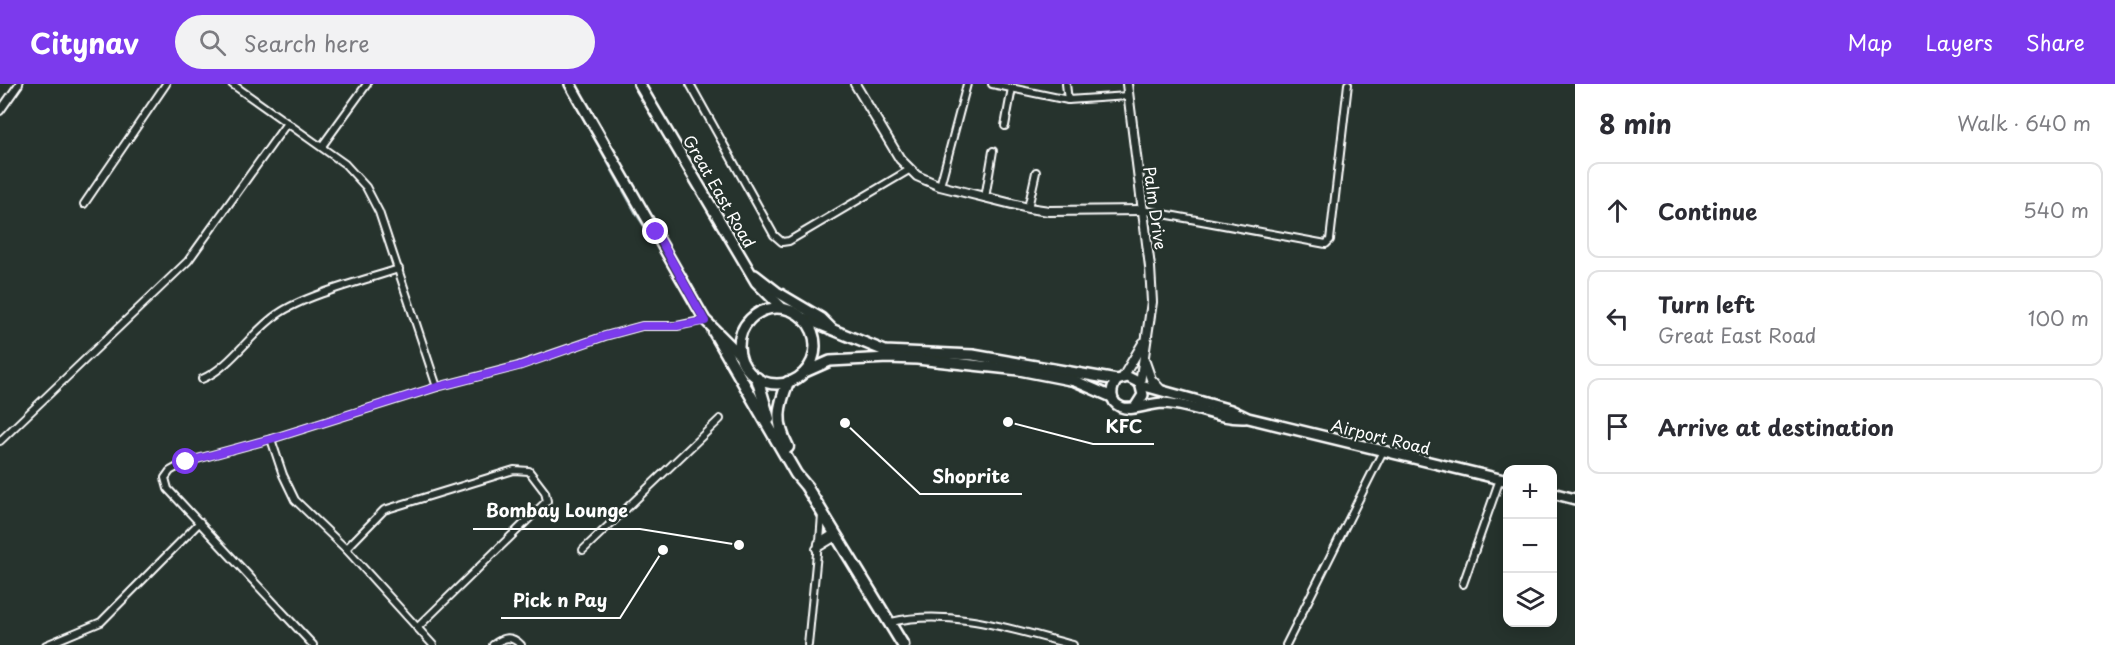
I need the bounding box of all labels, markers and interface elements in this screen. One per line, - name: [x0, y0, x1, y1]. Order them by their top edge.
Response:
- search box: [175, 15, 595, 69]
- text: Citynav: [30, 21, 139, 64]
- icon: search: [196, 26, 229, 59]
- text: Search here: [244, 26, 370, 59]
- text: Map: [1848, 26, 1892, 58]
- text: Layers: [1925, 26, 1993, 58]
- text: Share: [2026, 26, 2085, 58]
- text: 8 min: [1599, 104, 1672, 143]
- text: Walk · 640 m: [1957, 108, 2091, 138]
- street label: Great East Road: [678, 130, 762, 252]
- street label: Palm Drive: [1138, 165, 1174, 251]
- icon: ahead: [1601, 194, 1634, 227]
- text: Continue: [1658, 194, 1757, 227]
- text: 540 m: [2023, 195, 2089, 225]
- route end: [642, 218, 668, 244]
- text: Turn left: [1658, 287, 1755, 320]
- icon: left: [1601, 302, 1634, 335]
- text: 100 m: [2028, 303, 2089, 333]
- text: Great East Road: [1658, 320, 1817, 350]
- callout: KFC: [1093, 408, 1154, 444]
- icon: arrive: [1601, 410, 1634, 443]
- text: Arrive at destination: [1658, 410, 1894, 443]
- text: KFC: [1106, 412, 1142, 439]
- street label: Airport Road: [1329, 412, 1433, 460]
- route start: [172, 448, 198, 474]
- callout: Shoprite: [920, 458, 1022, 494]
- text: Shoprite: [932, 462, 1010, 489]
- map controls: [1503, 465, 1557, 627]
- button: +: [1503, 465, 1557, 519]
- callout: Bombay Lounge: [473, 493, 640, 529]
- text: Bombay Lounge: [486, 496, 628, 523]
- button: −: [1503, 519, 1557, 573]
- button: layers: [1503, 573, 1557, 627]
- callout: Pick n Pay: [501, 582, 620, 618]
- text: Pick n Pay: [513, 586, 607, 613]

